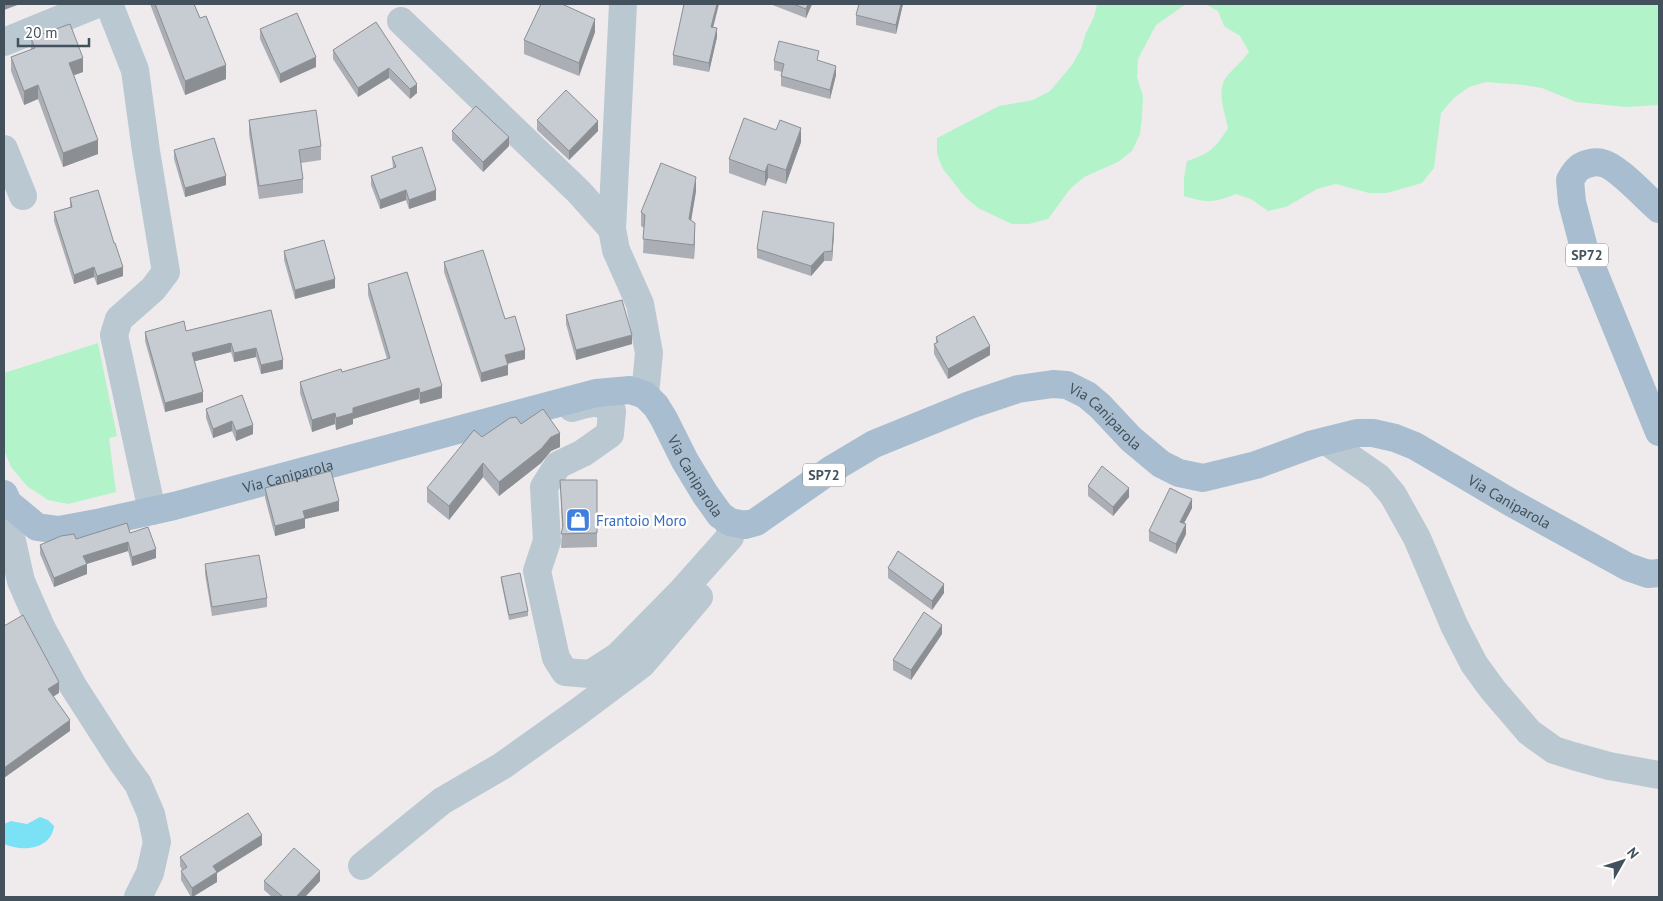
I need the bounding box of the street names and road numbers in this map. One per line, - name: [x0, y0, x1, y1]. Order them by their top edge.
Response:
- road number: SP72: [1566, 244, 1608, 266]
- street label: Via Caniparola: [1065, 378, 1146, 454]
- street label: Via Caniparola: [663, 431, 728, 521]
- street label: Via Caniparola: [240, 454, 335, 497]
- road number: SP72: [803, 464, 845, 486]
- street label: Via Caniparola: [1464, 469, 1555, 532]

